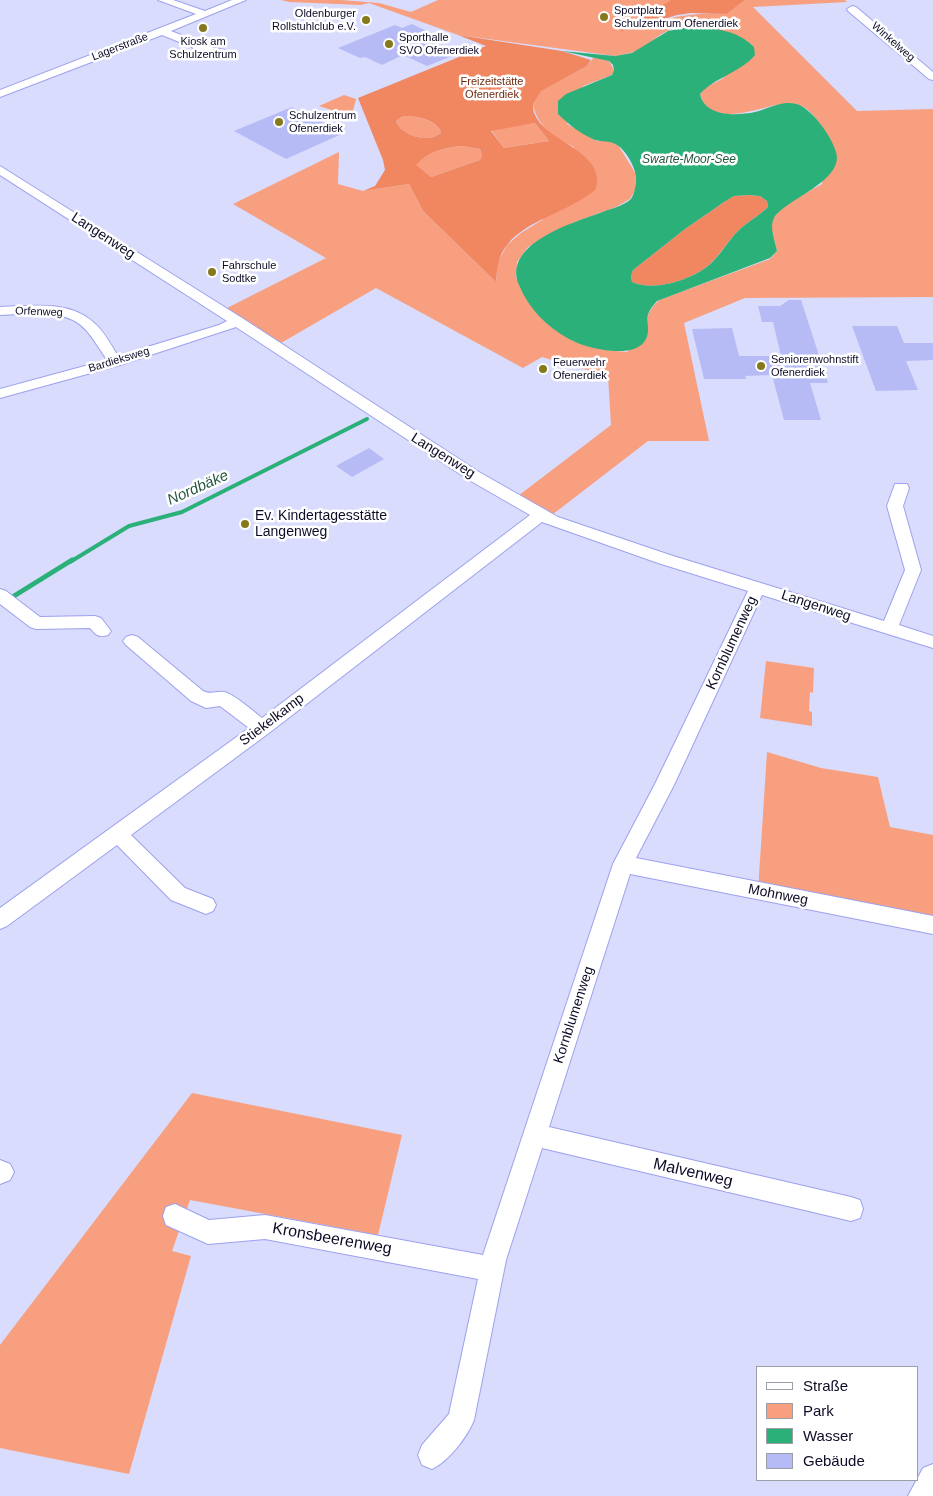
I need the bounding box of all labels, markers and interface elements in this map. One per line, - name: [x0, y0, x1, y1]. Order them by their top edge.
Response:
- place label: Sportplatz Schulzentrum Ofenerdiek: [614, 4, 738, 30]
- place label: Oldenburger Rollstuhlclub e.V.: [272, 7, 356, 33]
- marker: Sportplatz Schulzentrum Ofenerdiek: [598, 11, 610, 23]
- marker: Oldenburger Rollstuhlclub e.V.: [360, 14, 372, 26]
- street label: Winkelweg: [869, 20, 917, 64]
- marker: Kiosk am Schulzentrum: [197, 22, 209, 34]
- street label: Lagerstraße: [90, 30, 150, 64]
- place label: Sporthalle SVO Ofenerdiek: [399, 31, 479, 57]
- place label: Kiosk am Schulzentrum: [169, 35, 237, 61]
- marker: Sporthalle SVO Ofenerdiek: [383, 38, 395, 50]
- park label: Freizeitstätte Ofenerdiek: [461, 75, 523, 101]
- place label: Schulzentrum Ofenerdiek: [289, 109, 356, 135]
- marker: Schulzentrum Ofenerdiek: [273, 116, 285, 128]
- water label: Swarte-Moor-See: [642, 153, 736, 167]
- street label: Langenweg: [68, 209, 138, 263]
- place label: Fahrschule Sodtke: [222, 259, 276, 285]
- marker: Fahrschule Sodtke: [206, 266, 218, 278]
- street label: Orfenweg: [15, 305, 63, 319]
- street label: Bardieksweg: [87, 344, 151, 376]
- place label: Seniorenwohnstift Ofenerdiek: [771, 353, 858, 379]
- place label: Feuerwehr Ofenerdiek: [553, 356, 607, 382]
- marker: Seniorenwohnstift Ofenerdiek: [755, 360, 767, 372]
- marker: Feuerwehr Ofenerdiek: [537, 363, 549, 375]
- street label: Langenweg: [408, 430, 478, 482]
- water label: Nordbäke: [165, 467, 231, 509]
- place label: Ev. Kindertagesstätte Langenweg: [255, 508, 387, 540]
- marker: Ev. Kindertagesstätte Langenweg: [239, 518, 251, 530]
- street label: Langenweg: [779, 587, 853, 625]
- street label: Kornblumenweg: [703, 594, 761, 692]
- street label: Stiekelkamp: [236, 690, 308, 750]
- street label: Mohnweg: [747, 881, 809, 909]
- street label: Kornblumenweg: [550, 964, 598, 1066]
- street label: Malvenweg: [651, 1155, 735, 1191]
- street label: Kronsbeerenweg: [271, 1219, 393, 1259]
- legend: [756, 1366, 918, 1481]
- text: Straße: [803, 1377, 848, 1394]
- text: Park: [803, 1402, 834, 1419]
- text: Wasser: [803, 1427, 853, 1444]
- text: Gebäude: [803, 1452, 865, 1469]

